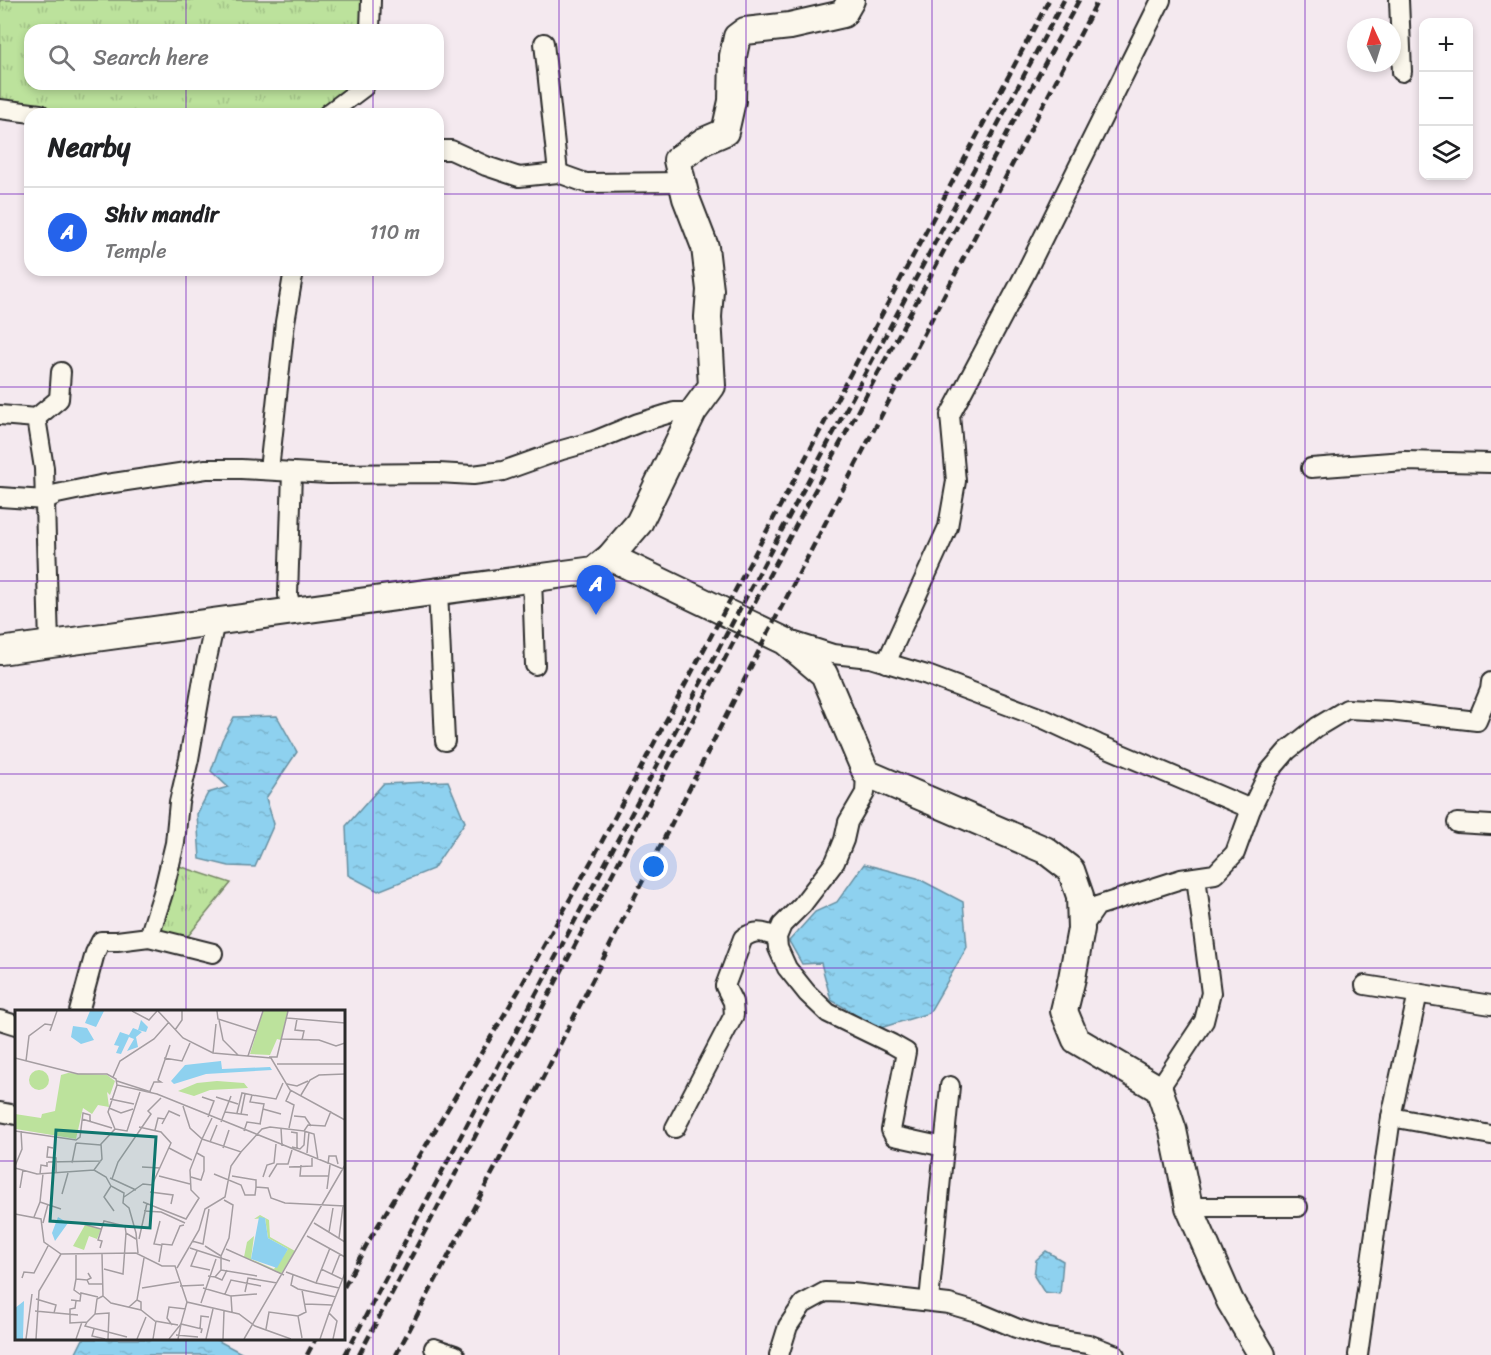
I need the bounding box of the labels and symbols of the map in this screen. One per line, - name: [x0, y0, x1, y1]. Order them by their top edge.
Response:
- north arrow: [1347, 18, 1401, 72]
- pin: A: [576, 566, 616, 615]
- your location: [639, 852, 668, 881]
- inset map: [15, 1010, 345, 1340]

